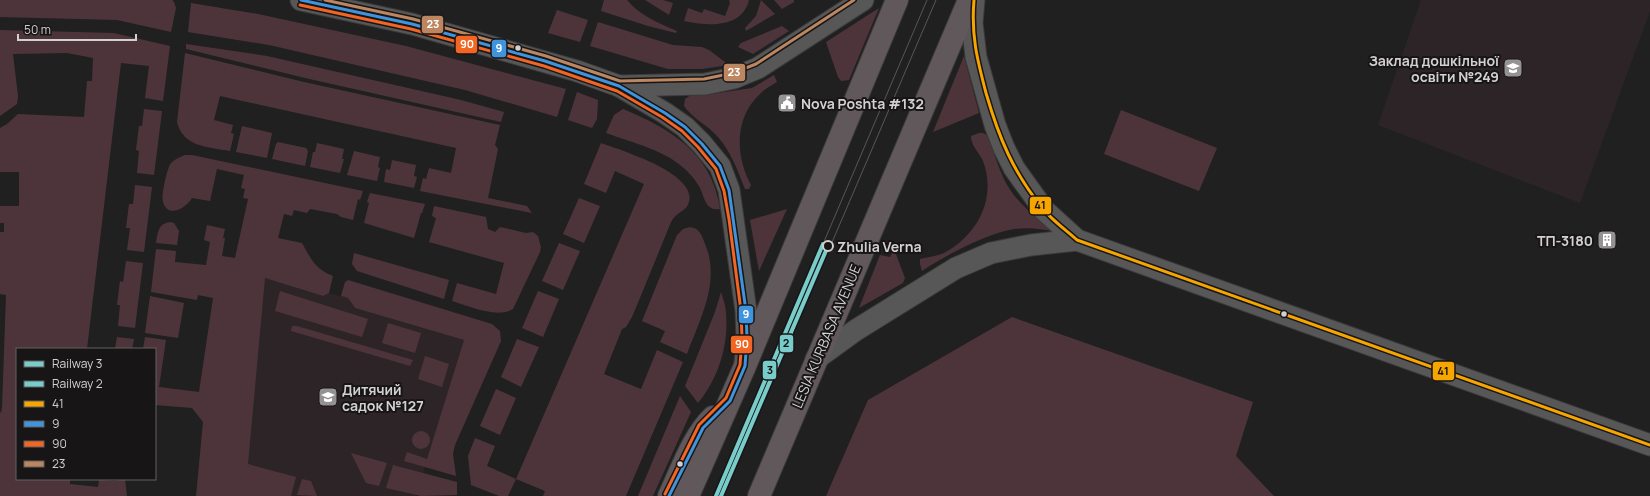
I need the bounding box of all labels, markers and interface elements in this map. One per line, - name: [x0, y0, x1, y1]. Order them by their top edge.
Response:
- line badge: 23: [421, 15, 444, 34]
- scale bar: [18, 16, 136, 42]
- text: 23: [427, 16, 439, 31]
- text: 50 m: [24, 21, 51, 38]
- line badge: 90: [455, 35, 478, 54]
- text: 90: [460, 36, 474, 51]
- line badge: 9: [491, 39, 507, 58]
- text: 9: [496, 40, 503, 55]
- unlabelled marker: [513, 43, 523, 53]
- place label: Заклад дошкільної освіти №249: [1369, 51, 1500, 86]
- school or university icon: Заклад дошкільної освіти №249: [1502, 57, 1524, 79]
- line badge: 23: [723, 63, 746, 82]
- text: 23: [728, 64, 740, 79]
- public building icon: Nova Poshta #132: [776, 92, 798, 114]
- place label: Nova Poshta #132: [801, 94, 924, 113]
- line badge: 41: [1029, 196, 1052, 215]
- text: 41: [1034, 197, 1046, 212]
- building icon: ТП-3180: [1596, 229, 1618, 251]
- place label: ТП-3180: [1537, 231, 1593, 250]
- place label: Zhulia Verna: [837, 237, 921, 256]
- marker: Zhulia Verna: [822, 240, 834, 252]
- street label: LESIA KURBASA AVENUE: [787, 261, 865, 411]
- line badge: 9: [738, 305, 754, 324]
- text: 9: [743, 306, 750, 321]
- unlabelled marker: [1279, 309, 1289, 319]
- line badge: 2: [779, 334, 794, 353]
- line badge: 90: [730, 335, 753, 354]
- text: 2: [783, 335, 789, 350]
- text: 90: [735, 336, 749, 351]
- legend: [16, 348, 156, 480]
- text: Railway 3: [52, 355, 102, 372]
- line badge: 3: [762, 360, 777, 380]
- line badge: 41: [1432, 361, 1455, 381]
- text: 3: [767, 362, 773, 377]
- text: 41: [1437, 363, 1449, 378]
- text: Railway 2: [52, 375, 103, 392]
- place label: Дитячий садок №127: [342, 380, 424, 415]
- school or university icon: Дитячий садок №127: [317, 386, 339, 408]
- text: 41: [52, 395, 64, 412]
- text: 9: [52, 415, 59, 432]
- text: 90: [52, 435, 67, 452]
- text: 23: [52, 455, 65, 472]
- unlabelled marker: [675, 459, 685, 469]

